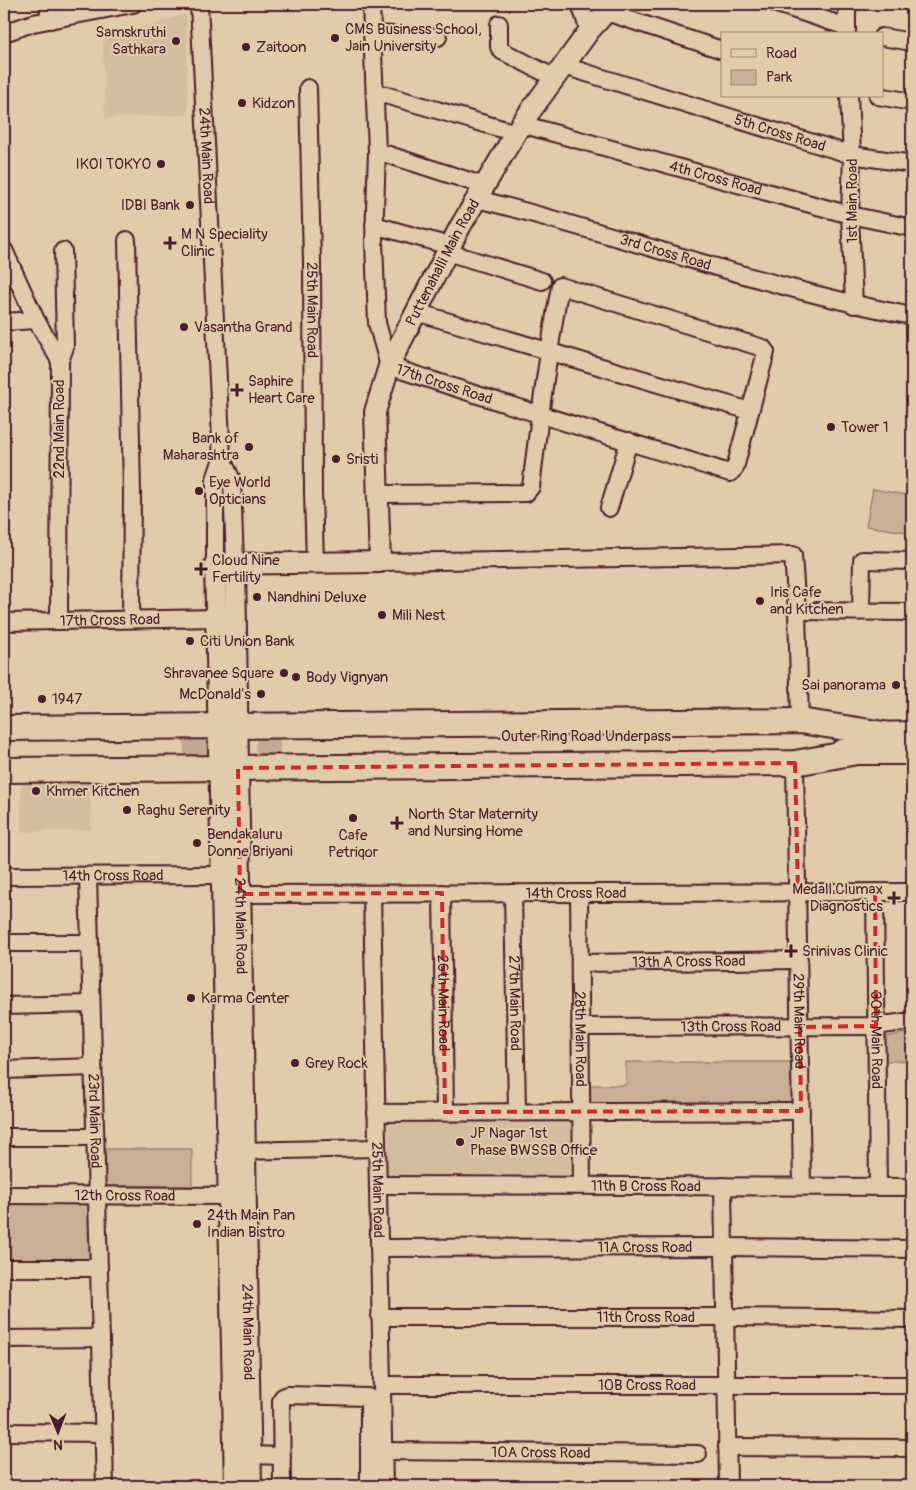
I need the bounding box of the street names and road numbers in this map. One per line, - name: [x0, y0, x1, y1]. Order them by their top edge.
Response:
- street label: 24th Main Road: [194, 107, 218, 205]
- street label: 5th Cross Road: [732, 110, 828, 156]
- street label: 4th Cross Road: [667, 156, 764, 200]
- street label: 1st Main Road: [843, 159, 862, 243]
- street label: Puttenahalli Main Road: [402, 196, 484, 329]
- street label: 3rd Cross Road: [618, 230, 713, 275]
- street label: 25th Main Road: [302, 262, 321, 358]
- street label: 17th Cross Road: [393, 360, 495, 409]
- street label: 22nd Main Road: [50, 380, 69, 478]
- street label: 17th Cross Road: [60, 610, 160, 631]
- street label: Outer Ring Road Underpass: [501, 727, 671, 746]
- street label: 14th Cross Road: [62, 866, 164, 886]
- street label: 24th Main Road: [230, 877, 251, 974]
- street label: 14th Cross Road: [525, 884, 627, 903]
- street label: 13th A Cross Road: [632, 952, 746, 972]
- street label: 26th Main Road: [433, 955, 453, 1051]
- street label: 27th Main Road: [504, 955, 525, 1051]
- street label: 29th Main Road: [788, 973, 809, 1069]
- street label: 28th Main Road: [570, 991, 590, 1087]
- street label: 30th Main Road: [866, 991, 886, 1089]
- street label: 13th Cross Road: [681, 1017, 781, 1037]
- street label: 23rd Main Road: [84, 1073, 105, 1169]
- street label: 25th Main Road: [367, 1142, 388, 1238]
- street label: 11th B Cross Road: [591, 1177, 701, 1196]
- street label: 12th Cross Road: [75, 1186, 175, 1206]
- street label: 11A Cross Road: [597, 1238, 693, 1257]
- street label: 24th Main Road: [237, 1283, 258, 1380]
- street label: 11th Cross Road: [597, 1308, 695, 1327]
- street label: 10B Cross Road: [598, 1376, 696, 1395]
- street label: 10A Cross Road: [491, 1443, 591, 1463]

